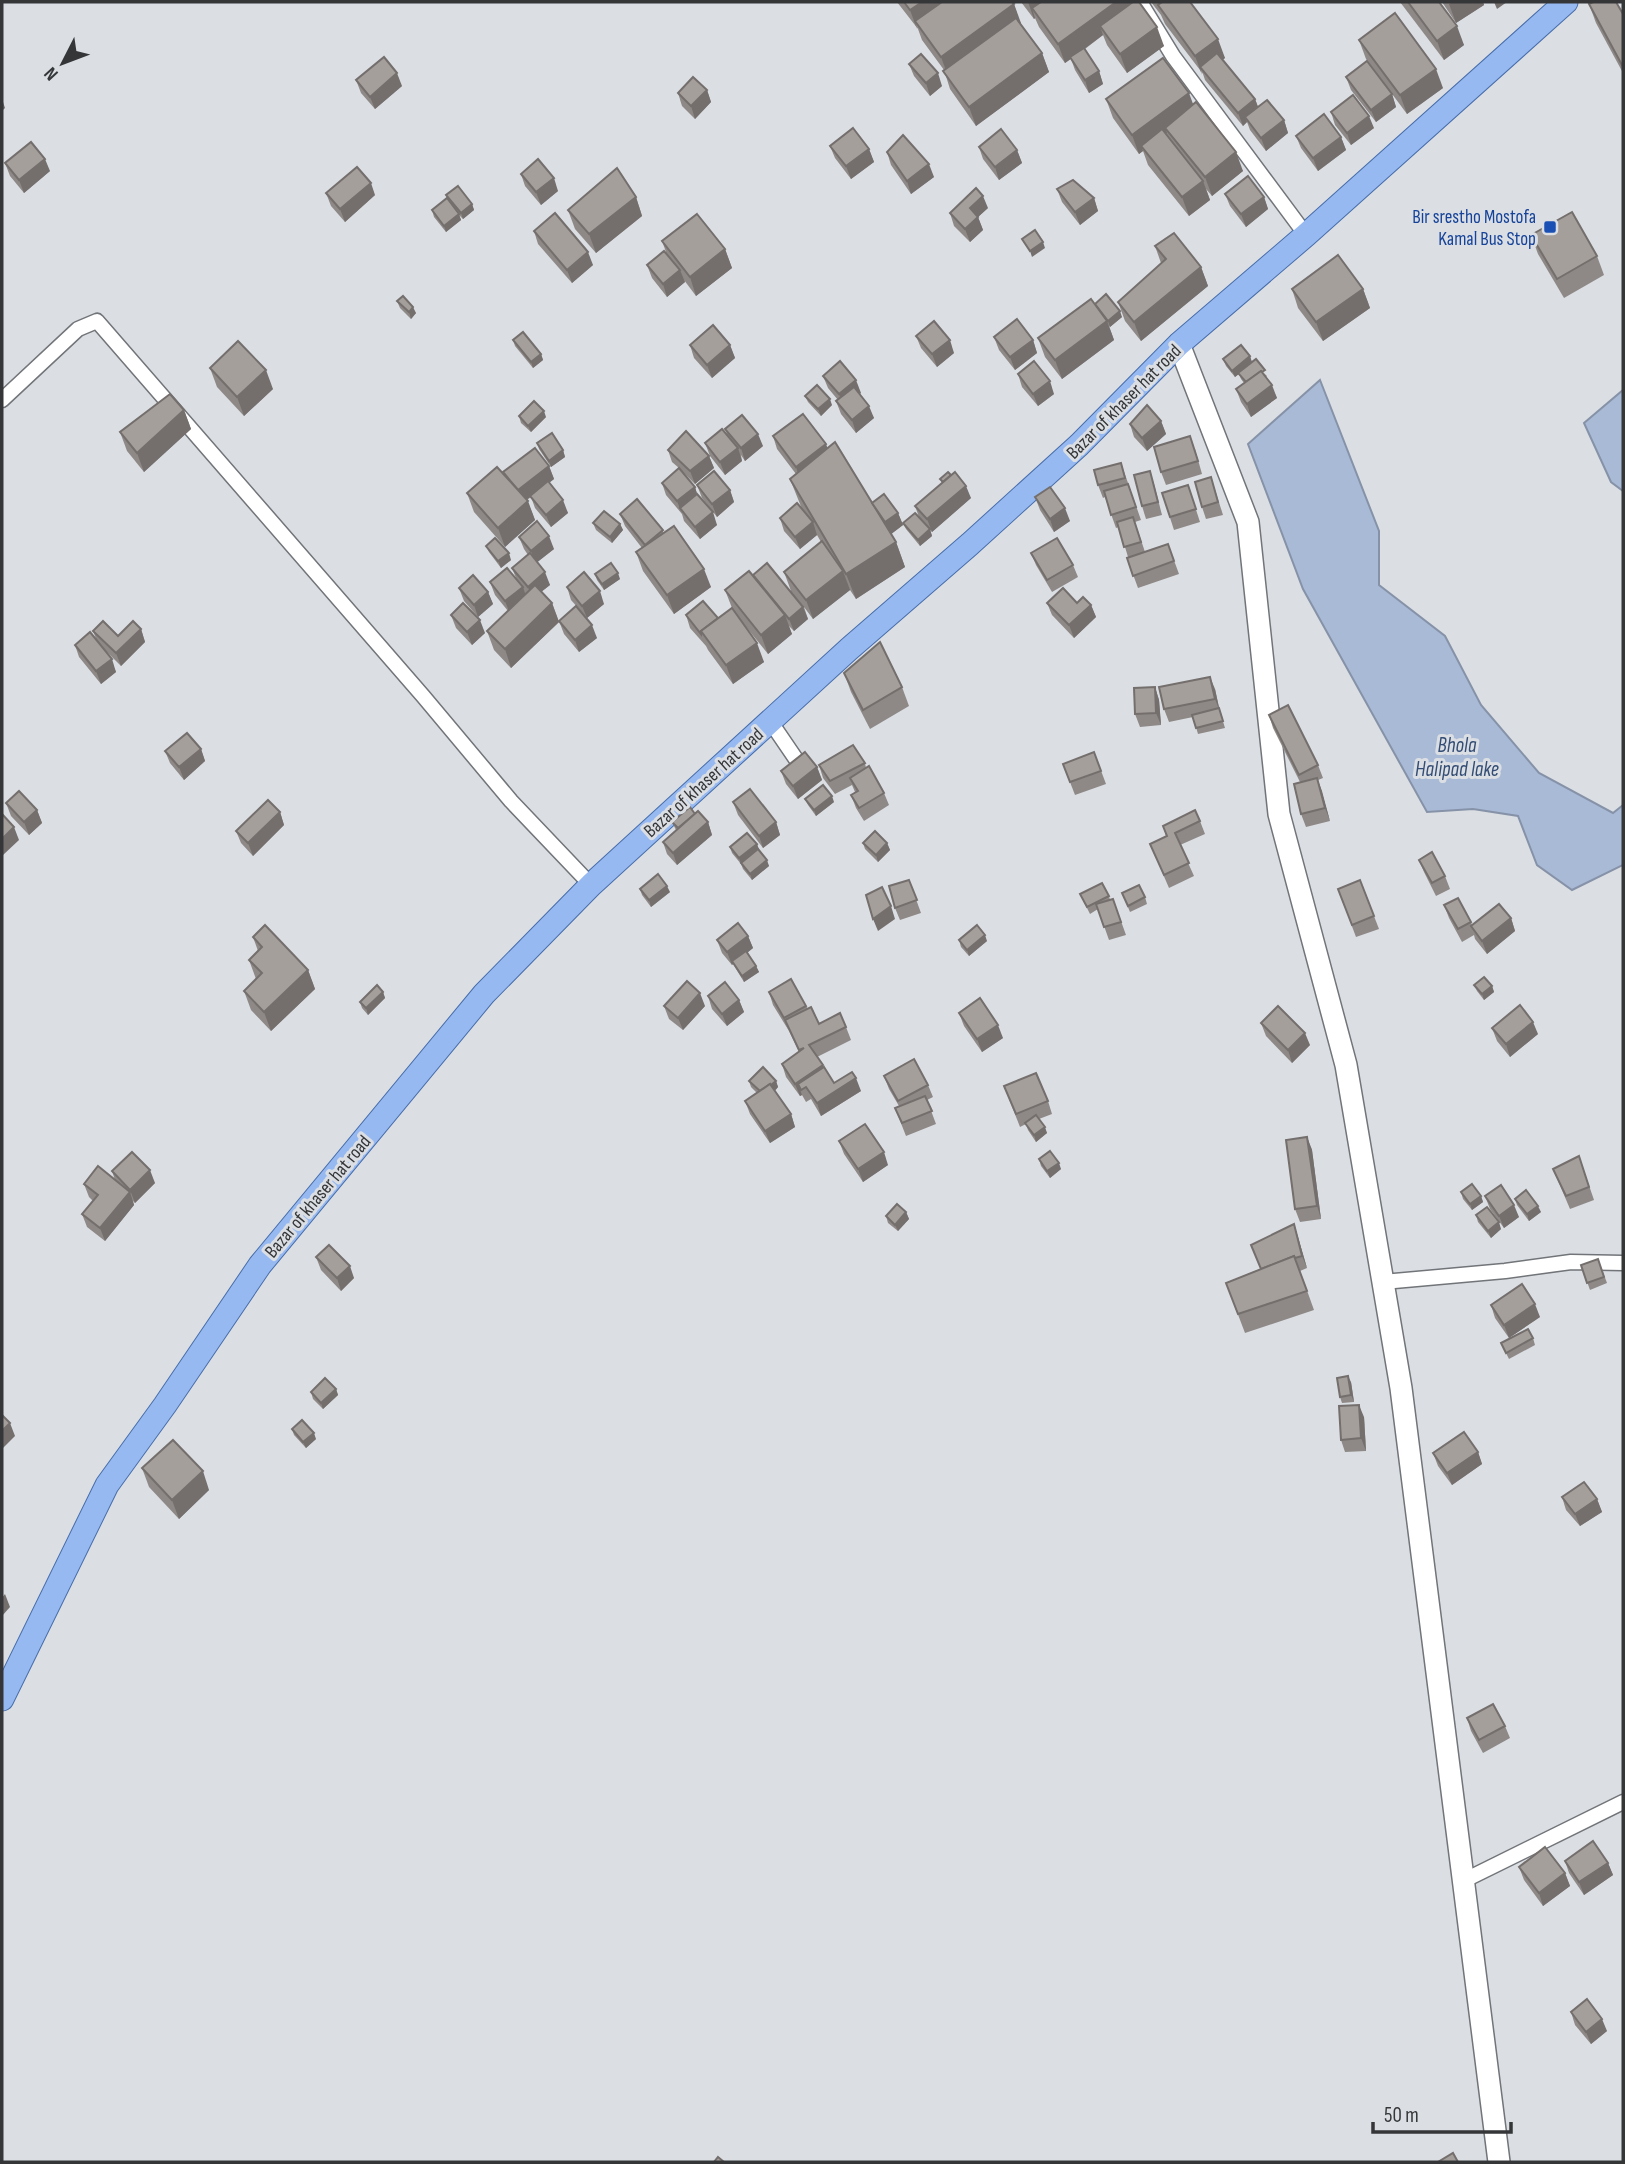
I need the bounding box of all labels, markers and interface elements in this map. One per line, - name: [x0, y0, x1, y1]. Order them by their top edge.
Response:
- north arrow: [28, 28, 98, 98]
- text: N: [40, 62, 63, 85]
- place label: Bir srestho Mostofa Kamal Bus Stop: [1412, 206, 1536, 251]
- marker: Bir srestho Mostofa Kamal Bus Stop: [1542, 219, 1558, 235]
- street label: Bazar of khaser hat road: [1062, 340, 1186, 464]
- street label: Bazar of khaser hat road: [639, 723, 769, 843]
- water label: Bhola Halipad lake: [1415, 733, 1499, 782]
- street label: Bazar of khaser hat road: [260, 1131, 376, 1263]
- scale bar: [1373, 2090, 1511, 2134]
- text: 50 m: [1384, 2103, 1419, 2128]

